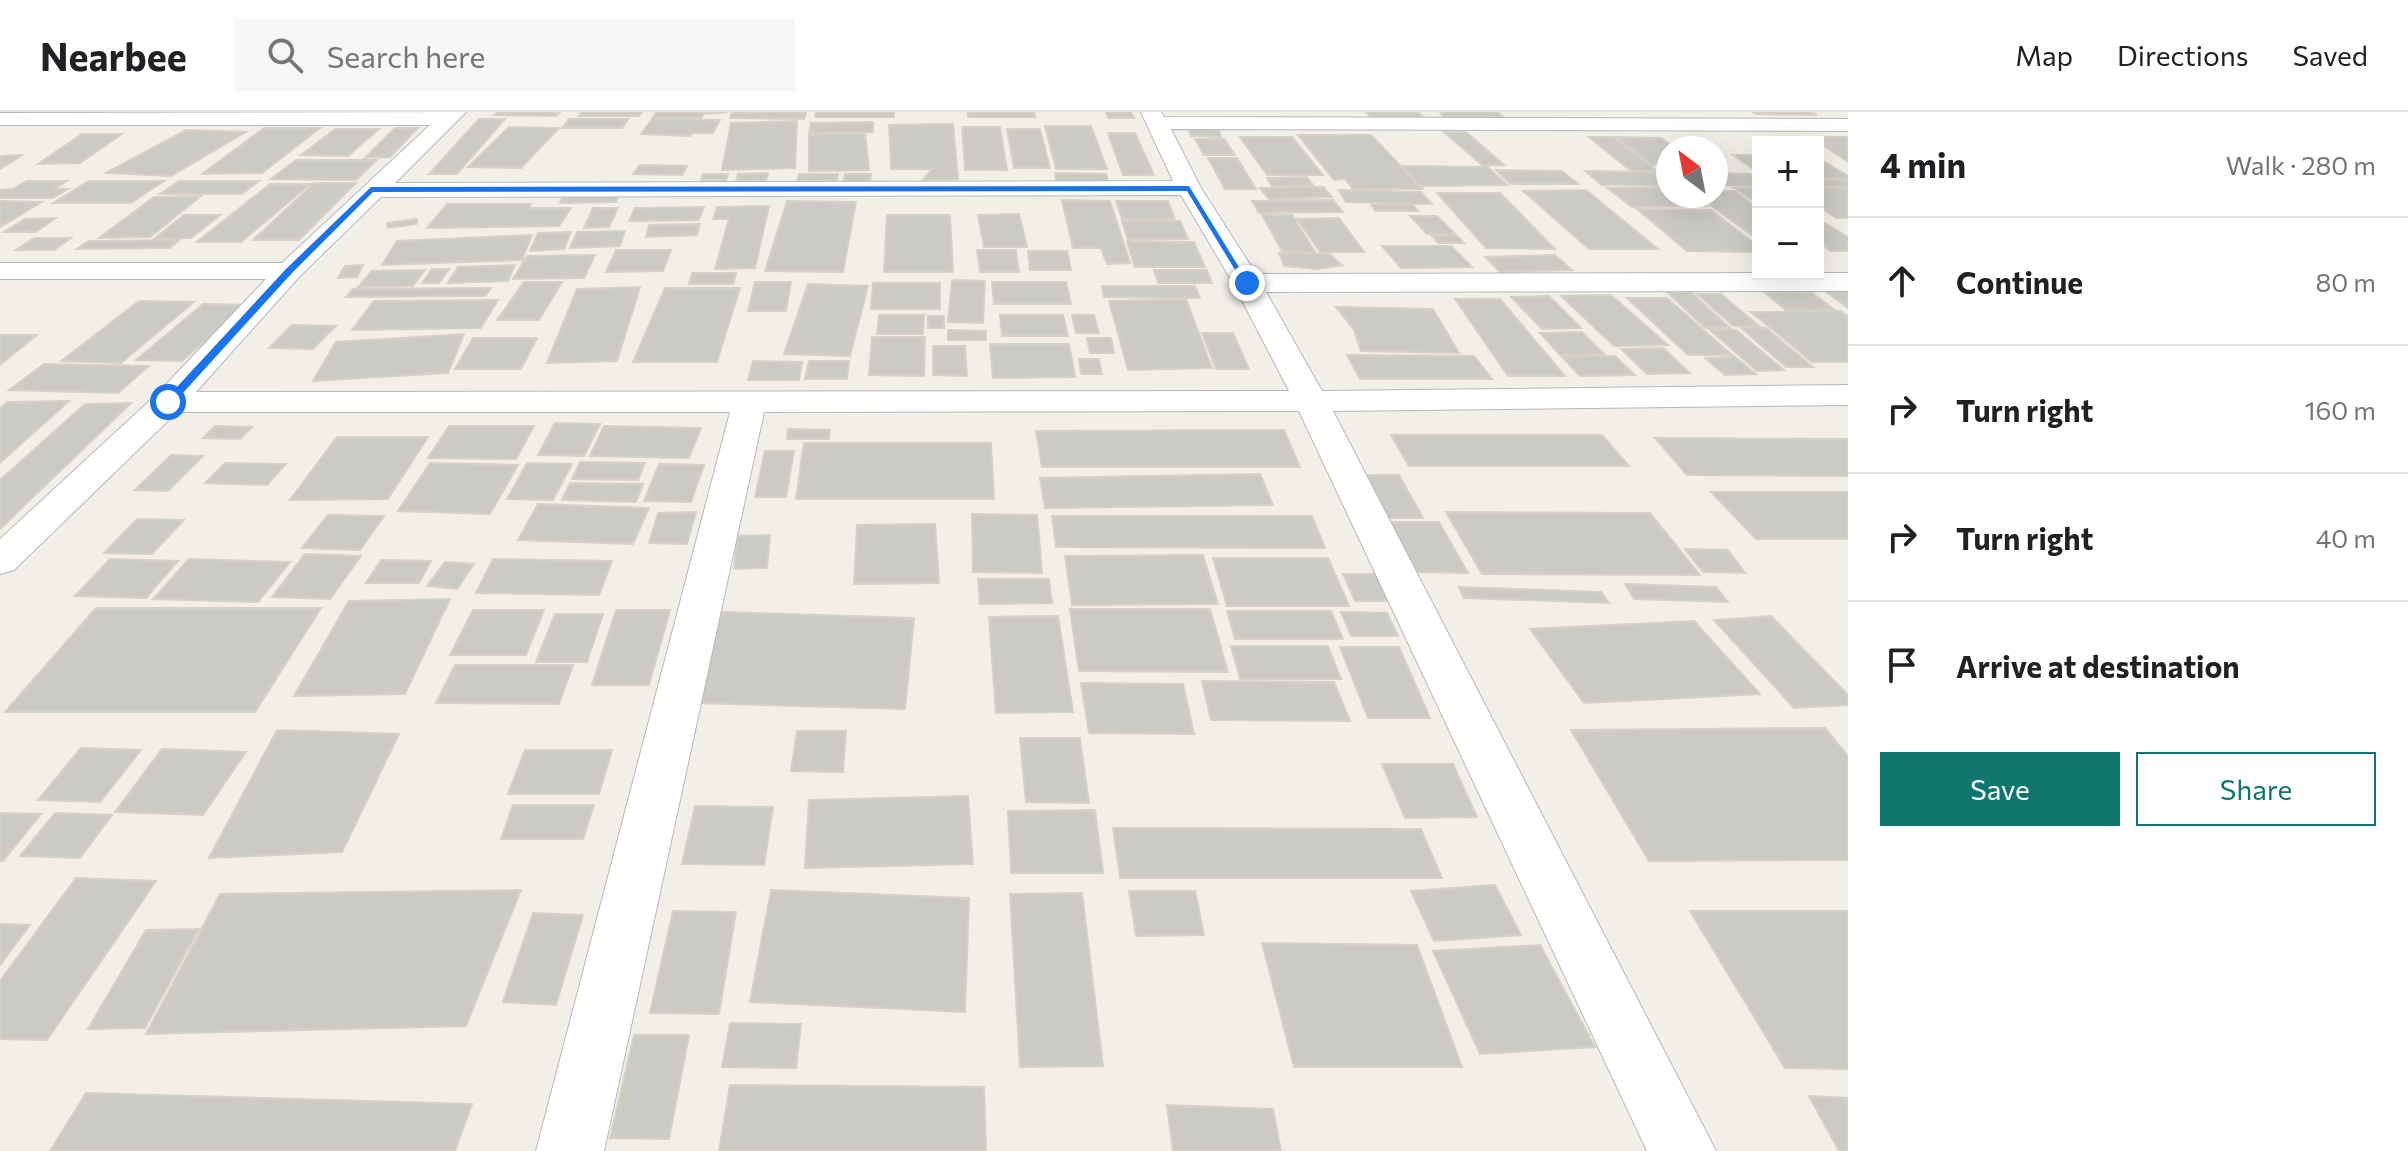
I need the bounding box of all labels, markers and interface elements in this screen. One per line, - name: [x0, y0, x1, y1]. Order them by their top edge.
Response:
- search box: [235, 19, 795, 91]
- text: Nearbee: [40, 32, 187, 79]
- icon: search: [263, 33, 307, 77]
- text: Search here: [327, 37, 485, 74]
- text: Map: [2015, 38, 2073, 72]
- text: Directions: [2117, 38, 2248, 72]
- text: Saved: [2292, 38, 2368, 72]
- north arrow: [1656, 136, 1728, 208]
- map controls: [1752, 136, 1824, 280]
- button: +: [1752, 136, 1824, 208]
- text: 4 min: [1880, 143, 1966, 185]
- text: Walk · 280 m: [2226, 149, 2376, 180]
- button: −: [1752, 208, 1824, 280]
- icon: ahead: [1880, 259, 1924, 303]
- text: Continue: [1956, 263, 2083, 300]
- route end: [1229, 265, 1265, 301]
- text: 80 m: [2316, 266, 2376, 297]
- route start: [150, 384, 186, 420]
- icon: right: [1880, 387, 1924, 431]
- text: Turn right: [1956, 391, 2093, 428]
- text: 160 m: [2304, 394, 2376, 425]
- icon: right: [1880, 515, 1924, 559]
- text: Turn right: [1956, 519, 2093, 556]
- text: 40 m: [2316, 522, 2376, 553]
- icon: arrive: [1880, 643, 1924, 687]
- text: Arrive at destination: [1956, 647, 2240, 684]
- button: Save: [1880, 752, 2120, 826]
- button: Share: [2136, 752, 2376, 826]

